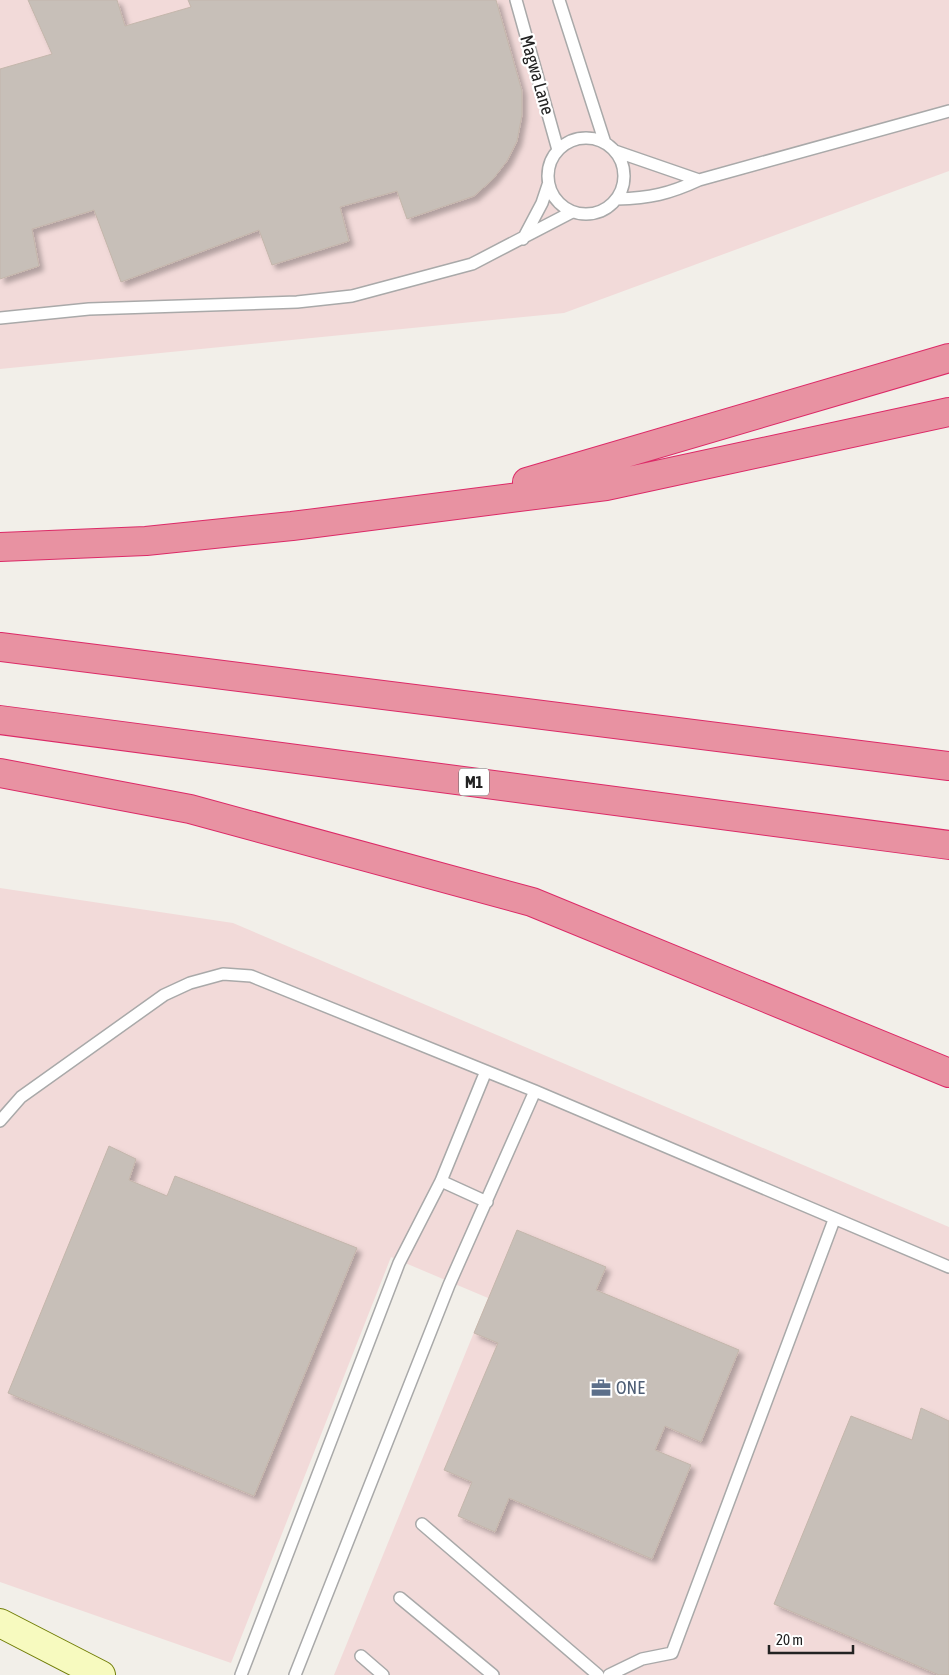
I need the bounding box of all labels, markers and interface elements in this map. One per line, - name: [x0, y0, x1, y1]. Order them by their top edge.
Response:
- street label: Magwa Lane: [516, 33, 559, 117]
- road number: M1: [459, 769, 489, 796]
- office icon: ONE: [590, 1377, 612, 1399]
- place label: ONE: [616, 1377, 645, 1398]
- scale bar: [769, 1622, 853, 1654]
- text: 20 m: [776, 1631, 803, 1648]

